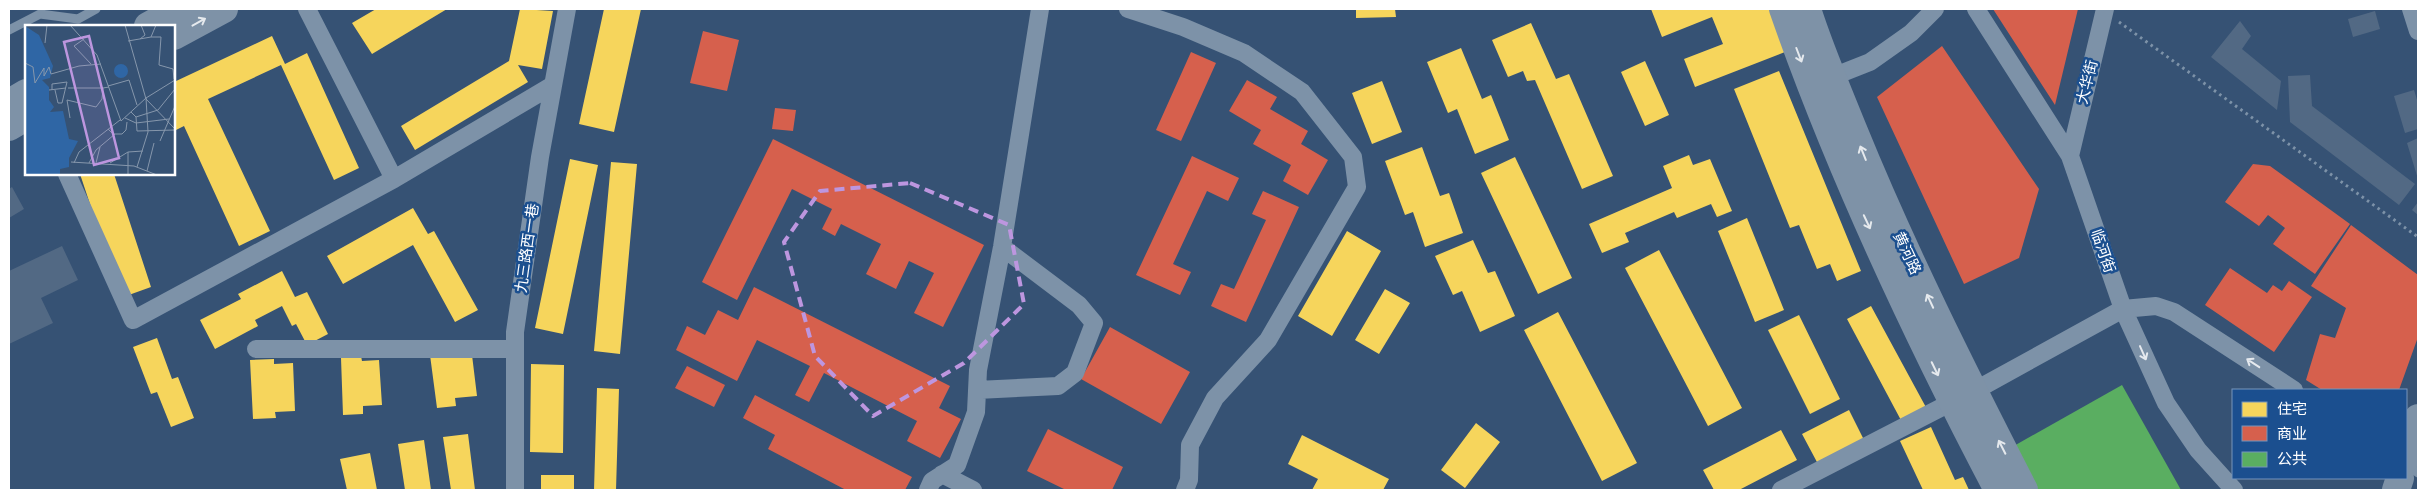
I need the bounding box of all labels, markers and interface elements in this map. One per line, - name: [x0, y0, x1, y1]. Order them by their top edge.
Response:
- one-way arrow: [191, 17, 205, 27]
- inset map: [25, 25, 175, 175]
- one-way arrow: [1795, 47, 1804, 62]
- street label: 大华街: [2071, 57, 2101, 106]
- one-way arrow: [1858, 146, 1867, 161]
- street label: 九三路西一巷: [510, 202, 542, 294]
- one-way arrow: [1862, 214, 1872, 229]
- street label: 临河街: [2087, 226, 2121, 275]
- street label: 黄河路: [1889, 228, 1926, 277]
- one-way arrow: [1925, 294, 1934, 309]
- one-way arrow: [2139, 345, 2149, 360]
- one-way arrow: [2246, 358, 2260, 369]
- one-way arrow: [1930, 361, 1940, 376]
- legend: [2232, 389, 2407, 479]
- text: 住宅: [2277, 398, 2307, 418]
- text: 商业: [2277, 423, 2307, 443]
- one-way arrow: [1997, 440, 2006, 455]
- text: 公共: [2277, 448, 2307, 468]

